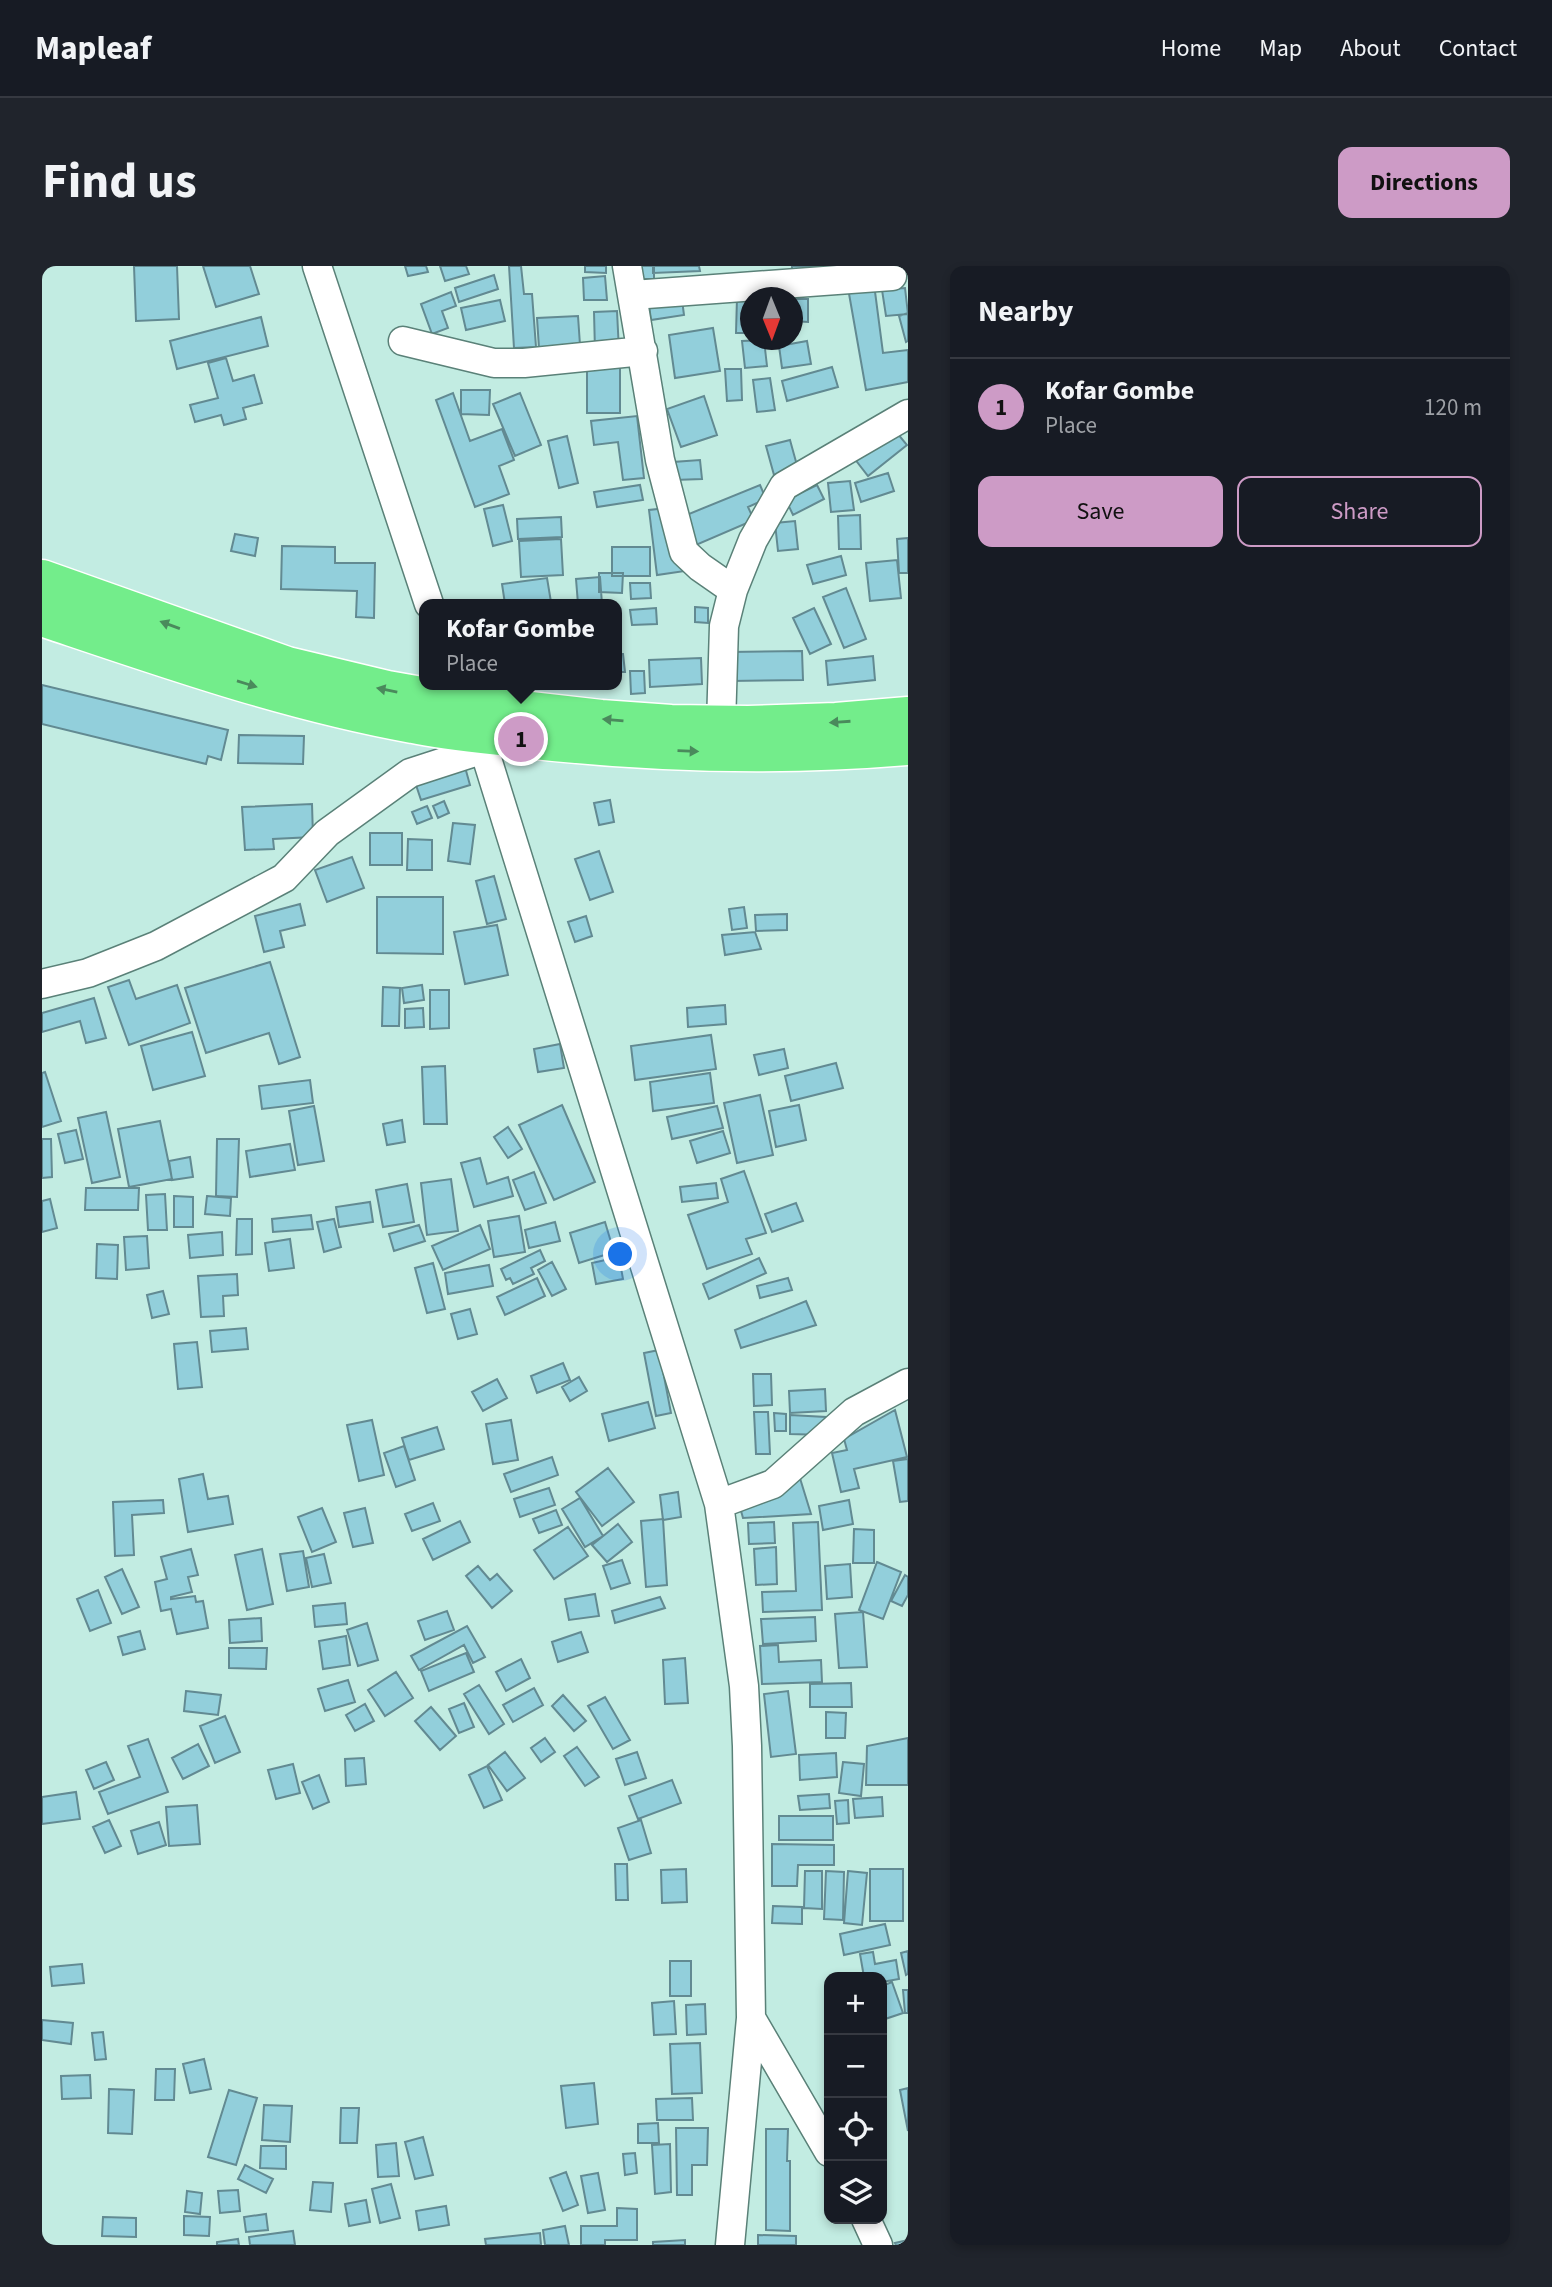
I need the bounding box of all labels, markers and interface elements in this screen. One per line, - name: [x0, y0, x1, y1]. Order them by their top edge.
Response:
- text: Mapleaf: [35, 25, 151, 72]
- text: Home: [1161, 31, 1221, 66]
- text: Map: [1259, 31, 1302, 66]
- text: About: [1340, 31, 1401, 66]
- text: Contact: [1439, 31, 1517, 66]
- text: Find us: [42, 147, 197, 217]
- button: Directions: [1338, 147, 1510, 218]
- north arrow: [740, 287, 803, 350]
- text: Nearby: [978, 290, 1073, 333]
- text: Kofar Gombe: [1045, 372, 1194, 409]
- text: 1: [995, 391, 1007, 424]
- text: 120 m: [1424, 391, 1482, 424]
- text: Place: [1045, 409, 1097, 442]
- button: Save: [978, 476, 1223, 547]
- button: Share: [1237, 476, 1482, 547]
- popup: [419, 599, 622, 690]
- text: Kofar Gombe: [446, 610, 595, 647]
- one-way arrow: [159, 619, 180, 630]
- text: Place: [446, 647, 498, 680]
- one-way arrow: [236, 680, 257, 690]
- one-way arrow: [376, 684, 398, 695]
- pin: 1: [498, 713, 544, 765]
- one-way arrow: [602, 714, 624, 725]
- one-way arrow: [829, 717, 851, 728]
- one-way arrow: [677, 745, 699, 756]
- your location: [603, 1237, 637, 1271]
- map controls: [824, 1972, 887, 2224]
- button: +: [824, 1972, 887, 2035]
- button: −: [824, 2035, 887, 2098]
- button: locate: [824, 2098, 887, 2161]
- button: layers: [824, 2161, 887, 2224]

